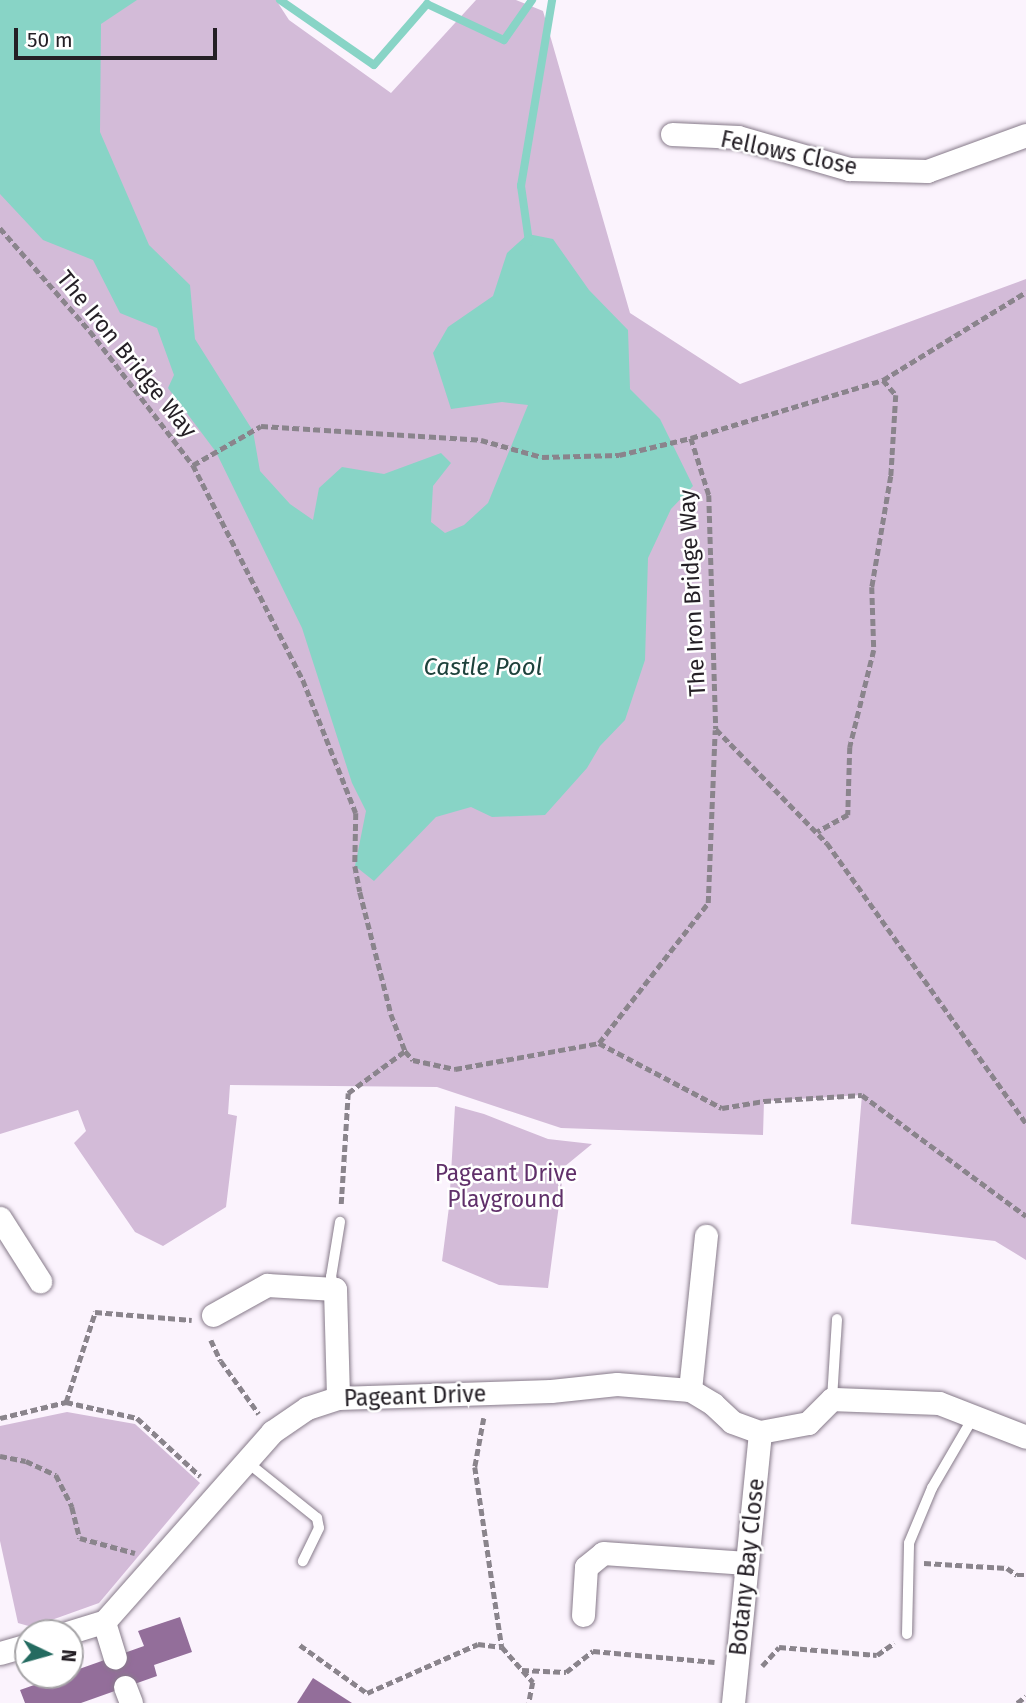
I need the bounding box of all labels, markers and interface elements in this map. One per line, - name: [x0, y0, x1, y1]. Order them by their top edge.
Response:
- scale bar: [18, 14, 220, 58]
- text: 50 m: [27, 27, 73, 53]
- street label: Fellows Close: [718, 125, 860, 181]
- street label: The Iron Bridge Way: [51, 265, 203, 443]
- street label: The Iron Bridge Way: [673, 489, 711, 697]
- water label: Castle Pool: [424, 654, 542, 682]
- park label: Pageant Drive Playground: [435, 1159, 577, 1213]
- street label: Pageant Drive: [343, 1380, 487, 1412]
- street label: Botany Bay Close: [724, 1477, 770, 1657]
- north arrow: [14, 1619, 84, 1689]
- text: N: [56, 1648, 80, 1663]

